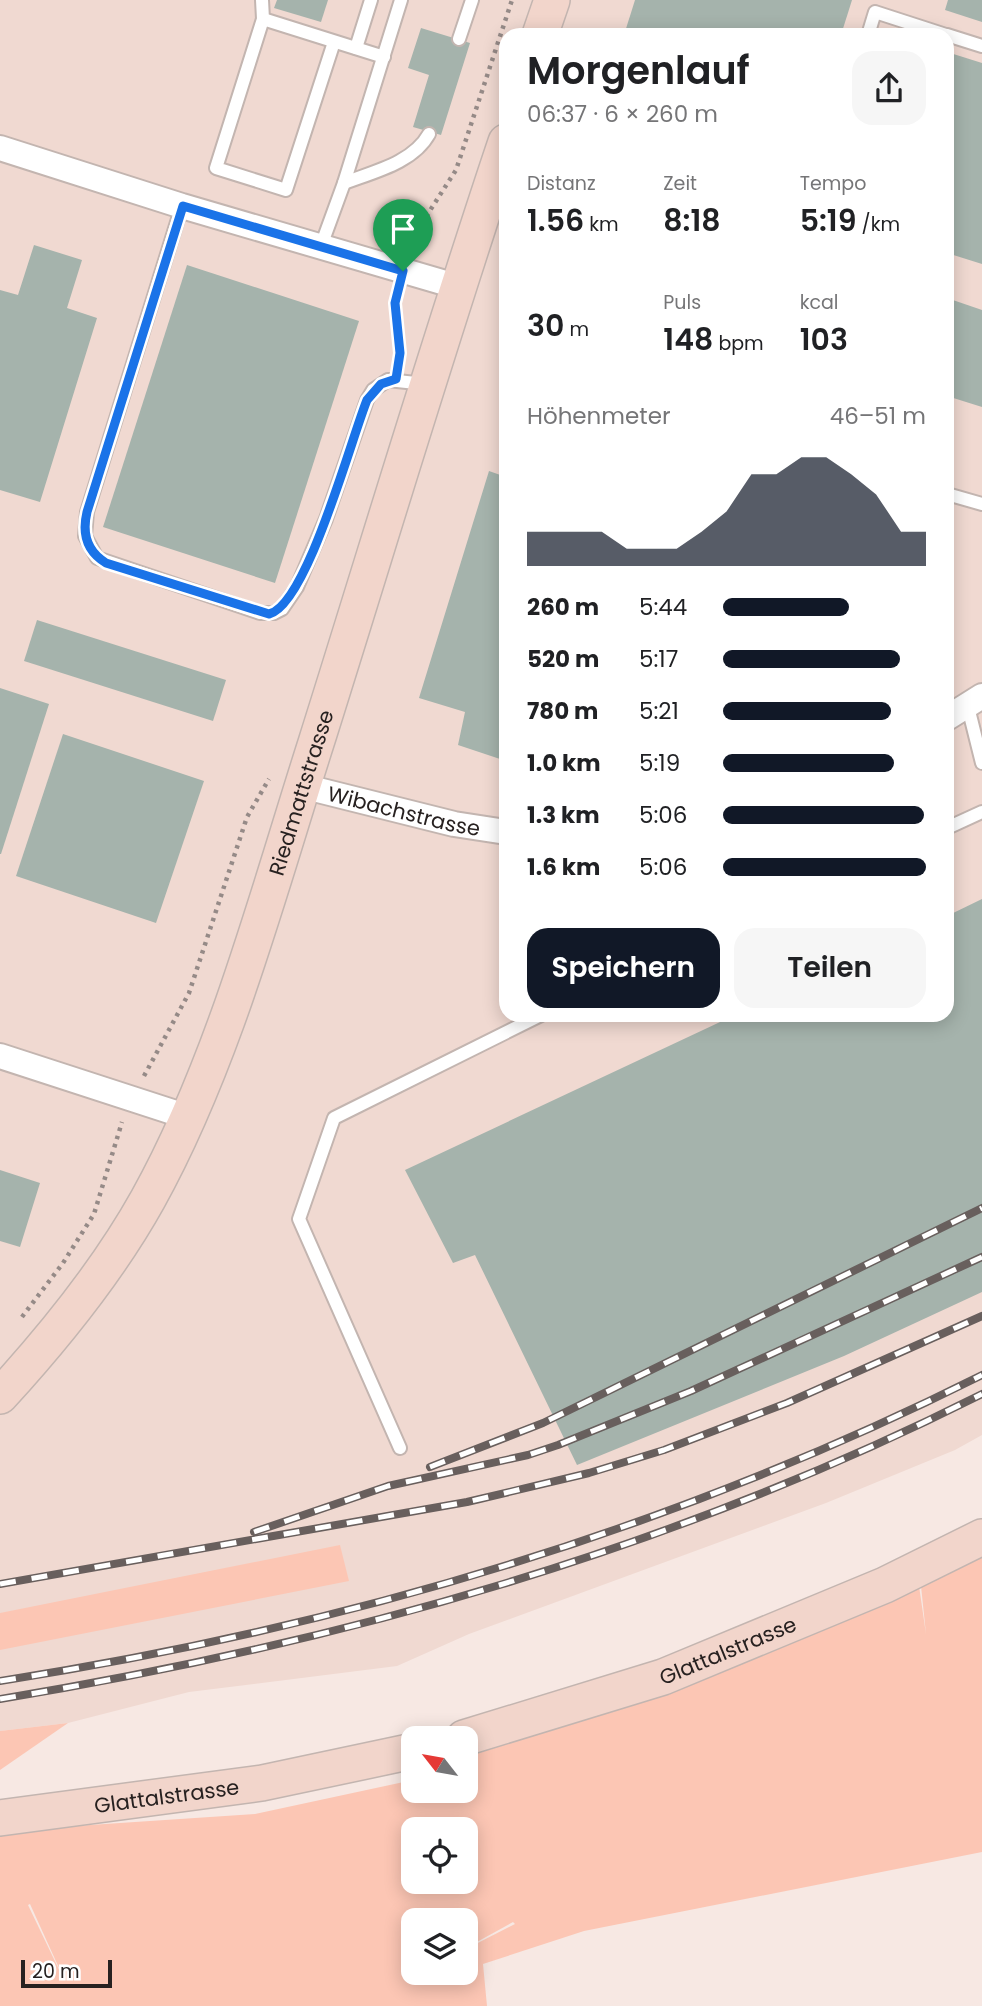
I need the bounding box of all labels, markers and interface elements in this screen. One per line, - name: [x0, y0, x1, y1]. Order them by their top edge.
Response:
- text: Morgenlauf: [527, 44, 750, 97]
- button: share: [852, 51, 926, 125]
- text: 06:37 · 6 × 260 m: [527, 98, 718, 130]
- text: Distanz: [527, 170, 596, 197]
- text: Zeit: [663, 170, 697, 197]
- text: Tempo: [800, 170, 866, 197]
- pin: [373, 199, 433, 271]
- text: 1.56: [527, 199, 584, 242]
- text: 8:18: [663, 199, 721, 242]
- text: 5:19: [800, 199, 857, 242]
- icon: arrive: [384, 210, 422, 248]
- text: km: [584, 211, 619, 238]
- text: /km: [857, 211, 900, 238]
- text: Puls: [663, 289, 701, 316]
- text: kcal: [800, 289, 839, 316]
- text: 30: [527, 304, 564, 347]
- text: m: [564, 316, 589, 343]
- text: 148: [663, 318, 713, 361]
- text: 103: [800, 318, 848, 361]
- text: bpm: [713, 330, 764, 357]
- text: Höhenmeter: [527, 400, 671, 432]
- text: 46–51 m: [830, 400, 926, 432]
- text: 260 m: [527, 591, 599, 623]
- text: 5:44: [639, 591, 687, 623]
- text: 520 m: [527, 643, 599, 675]
- text: 5:17: [639, 643, 678, 675]
- text: 780 m: [527, 695, 598, 727]
- text: 5:21: [639, 695, 679, 727]
- street label: Riedmattstrasse: [261, 706, 340, 879]
- text: 1.0 km: [527, 747, 601, 779]
- text: 5:19: [639, 747, 680, 779]
- street label: Wibachstrasse: [325, 778, 482, 842]
- text: 1.3 km: [527, 799, 600, 831]
- text: 5:06: [639, 799, 687, 831]
- text: 1.6 km: [527, 851, 600, 883]
- text: 5:06: [639, 851, 687, 883]
- button: Speichern: [527, 928, 720, 1008]
- button: Teilen: [734, 928, 926, 1008]
- street label: Glattalstrasse: [655, 1609, 801, 1692]
- north arrow: [401, 1726, 478, 1802]
- map controls: [401, 1726, 478, 1985]
- street label: Glattalstrasse: [92, 1772, 241, 1820]
- button: locate: [401, 1817, 478, 1894]
- button: layers: [401, 1908, 478, 1985]
- scale bar: [21, 1957, 112, 1989]
- text: 20 m: [32, 1958, 80, 1985]

